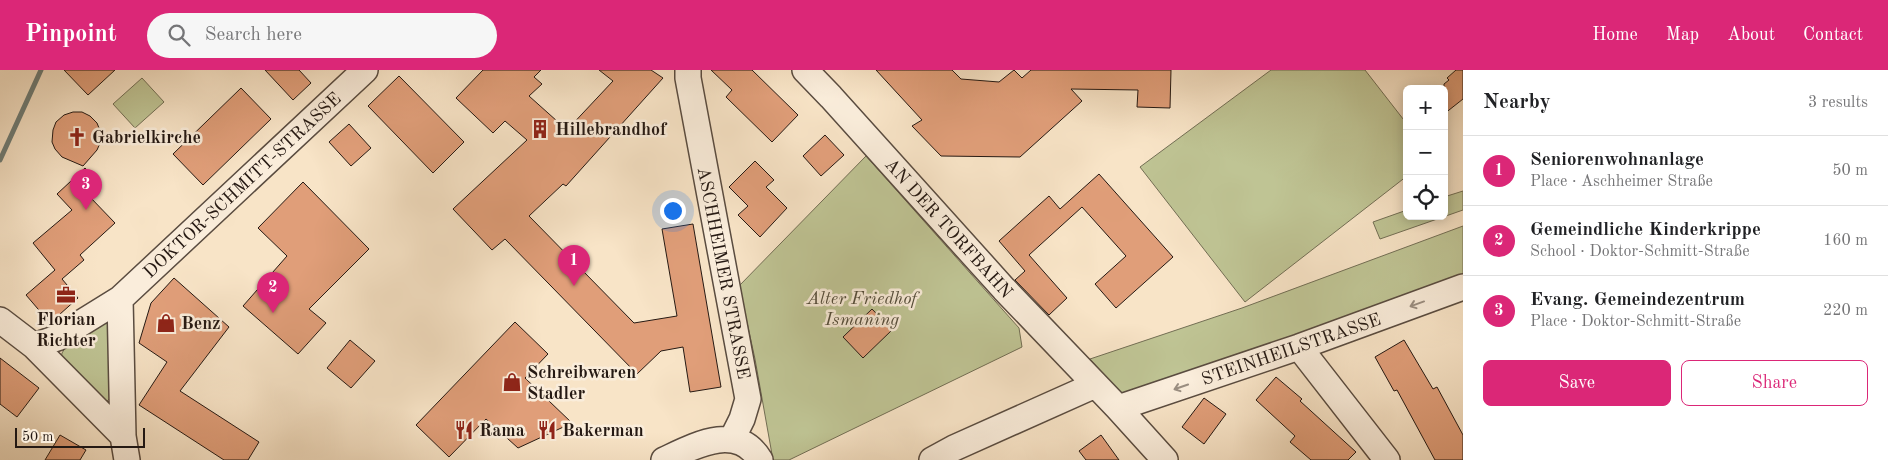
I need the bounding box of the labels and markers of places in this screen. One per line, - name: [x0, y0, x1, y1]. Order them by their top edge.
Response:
- building icon: Hillebrandhof: [529, 118, 551, 140]
- place label: Hillebrandhof: [555, 121, 668, 139]
- church icon: Gabrielkirche: [66, 126, 88, 148]
- place label: Gabrielkirche: [92, 129, 201, 147]
- pin: 3: [70, 169, 102, 210]
- pin: 1: [558, 245, 590, 286]
- pin: 2: [257, 272, 289, 313]
- office icon: Florian Richter: [55, 284, 77, 306]
- place label: Florian Richter: [36, 311, 96, 350]
- shop icon: Benz: [155, 312, 177, 334]
- place label: Benz: [181, 315, 221, 333]
- place label: Schreibwaren Stadler: [527, 364, 636, 403]
- shop icon: Schreibwaren Stadler: [501, 371, 523, 393]
- restaurant icon: Rama: [453, 419, 475, 441]
- restaurant icon: Bakerman: [536, 419, 558, 441]
- place label: Rama: [479, 422, 525, 440]
- place label: Bakerman: [562, 422, 644, 440]

